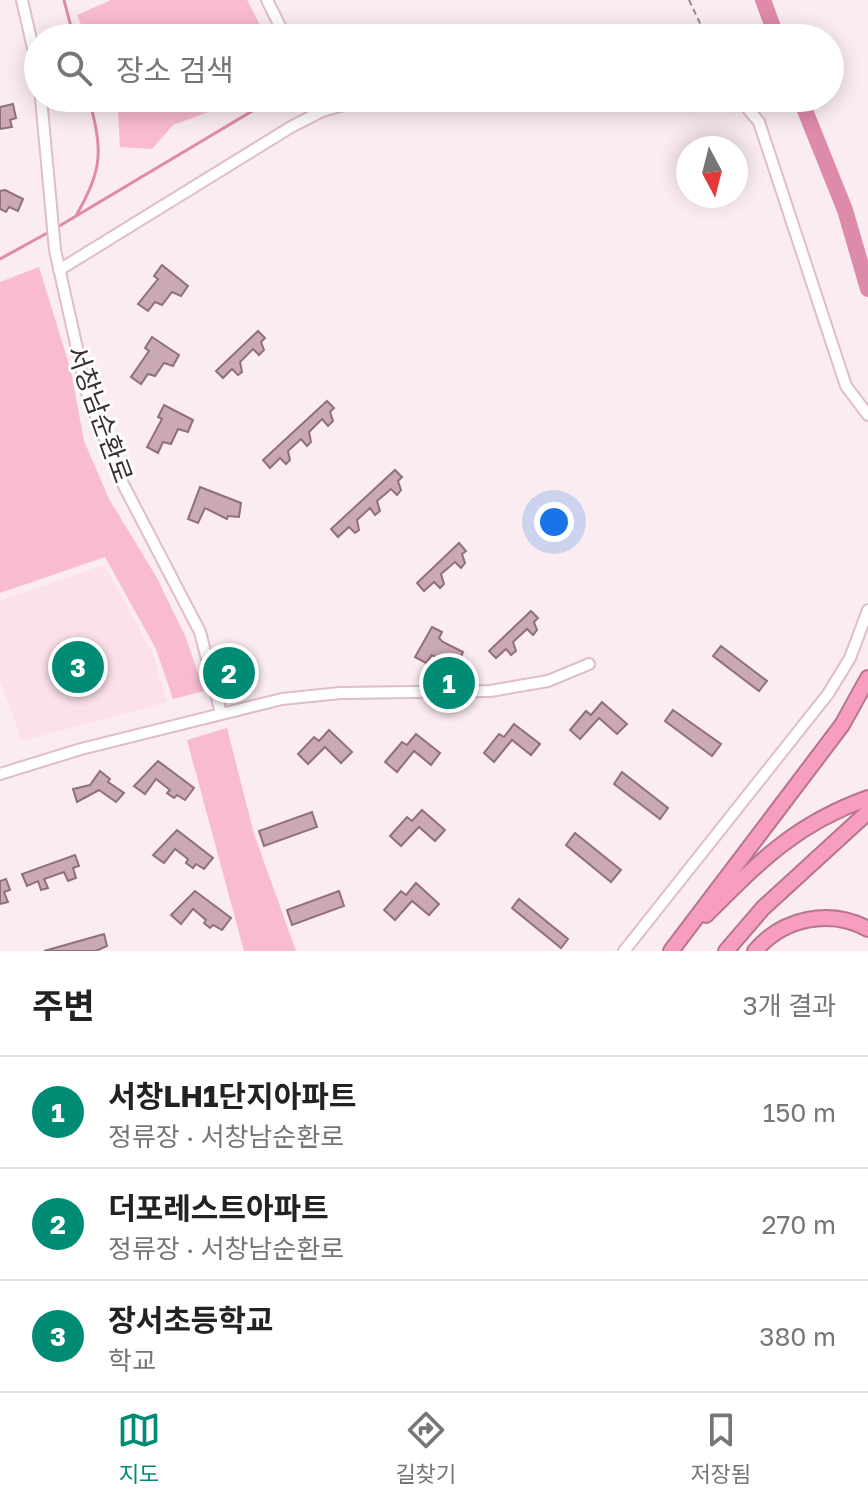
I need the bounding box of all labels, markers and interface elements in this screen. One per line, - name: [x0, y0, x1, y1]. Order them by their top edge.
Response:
- search box: [24, 24, 844, 112]
- icon: search: [52, 46, 96, 90]
- text: 장소 검색: [116, 52, 234, 88]
- north arrow: [676, 136, 748, 208]
- street label: 서창남순환로: [61, 341, 139, 487]
- your location: [534, 502, 574, 542]
- pin: 3: [52, 637, 104, 697]
- pin: 2: [203, 643, 255, 703]
- pin: 1: [423, 653, 475, 713]
- text: 주변: [32, 985, 95, 1025]
- text: 3개 결과: [743, 990, 836, 1021]
- text: 서창LH1단지아파트: [108, 1078, 357, 1114]
- text: 1: [51, 1097, 65, 1128]
- text: 150 m: [763, 1097, 836, 1128]
- text: 정류장 · 서창남순환로: [108, 1121, 344, 1152]
- text: 더포레스트아파트: [108, 1190, 329, 1226]
- text: 2: [50, 1209, 66, 1240]
- text: 270 m: [762, 1209, 836, 1240]
- text: 정류장 · 서창남순환로: [108, 1233, 344, 1264]
- text: 장서초등학교: [108, 1302, 274, 1338]
- text: 3: [50, 1321, 66, 1352]
- text: 380 m: [759, 1321, 836, 1352]
- text: 학교: [108, 1345, 156, 1376]
- tab: 지도: [117, 1408, 161, 1488]
- tab: 길찾기: [395, 1408, 456, 1488]
- tab: 저장됨: [690, 1408, 751, 1488]

